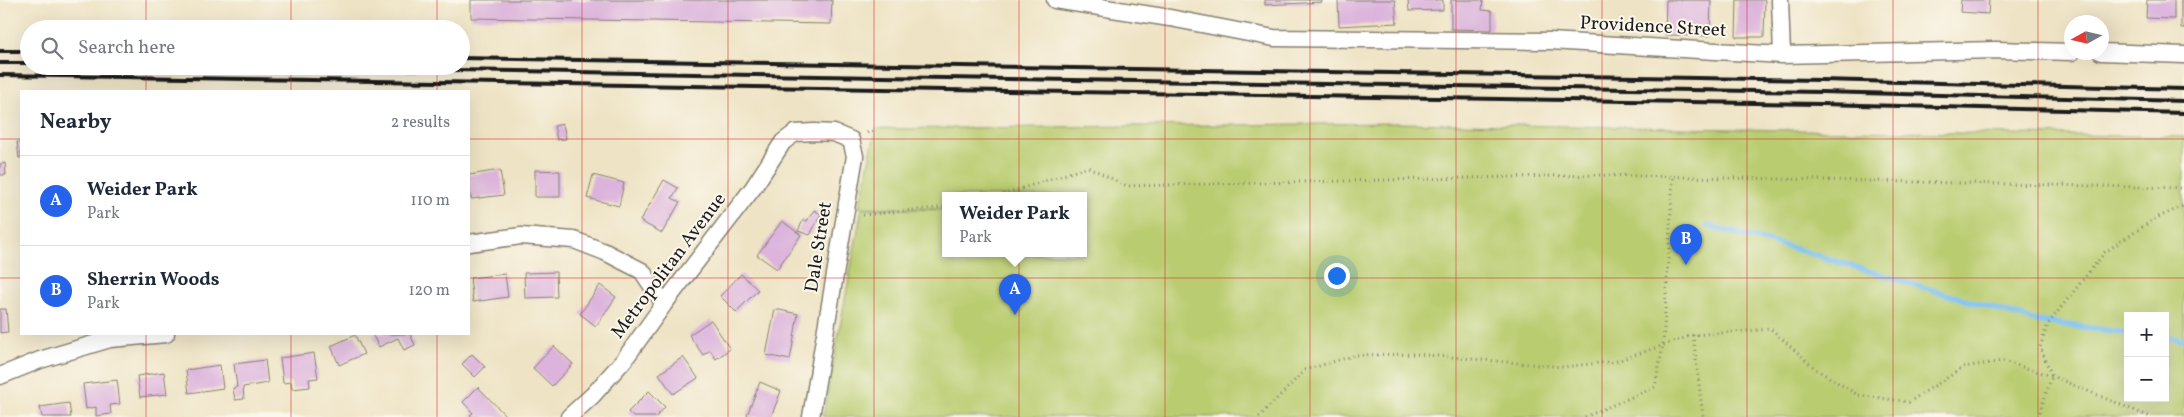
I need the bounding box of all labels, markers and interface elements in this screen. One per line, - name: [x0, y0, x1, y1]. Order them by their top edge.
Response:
- street label: Providence Street: [1579, 10, 1727, 44]
- north arrow: [2064, 15, 2109, 60]
- search box: [20, 20, 470, 75]
- icon: search: [38, 34, 66, 62]
- text: Search here: [78, 35, 175, 61]
- text: Nearby: [40, 108, 111, 137]
- text: 2 results: [391, 112, 450, 134]
- text: Weider Park: [87, 177, 198, 203]
- street label: Metropolitan Avenue: [605, 188, 733, 344]
- text: A: [50, 190, 62, 212]
- text: 110 m: [411, 190, 450, 212]
- popup: [942, 192, 1087, 257]
- street label: Dale Street: [799, 199, 839, 294]
- text: Weider Park: [959, 201, 1070, 227]
- text: Park: [87, 203, 120, 225]
- pin: B: [1670, 224, 1702, 265]
- text: Park: [959, 227, 992, 249]
- your location: [1324, 263, 1350, 289]
- text: Sherrin Woods: [87, 267, 220, 293]
- pin: A: [999, 274, 1031, 315]
- text: B: [51, 280, 61, 302]
- text: 120 m: [408, 280, 450, 302]
- text: Park: [87, 293, 120, 315]
- map controls: [2124, 312, 2169, 402]
- button: +: [2124, 312, 2169, 357]
- button: −: [2124, 357, 2169, 402]

